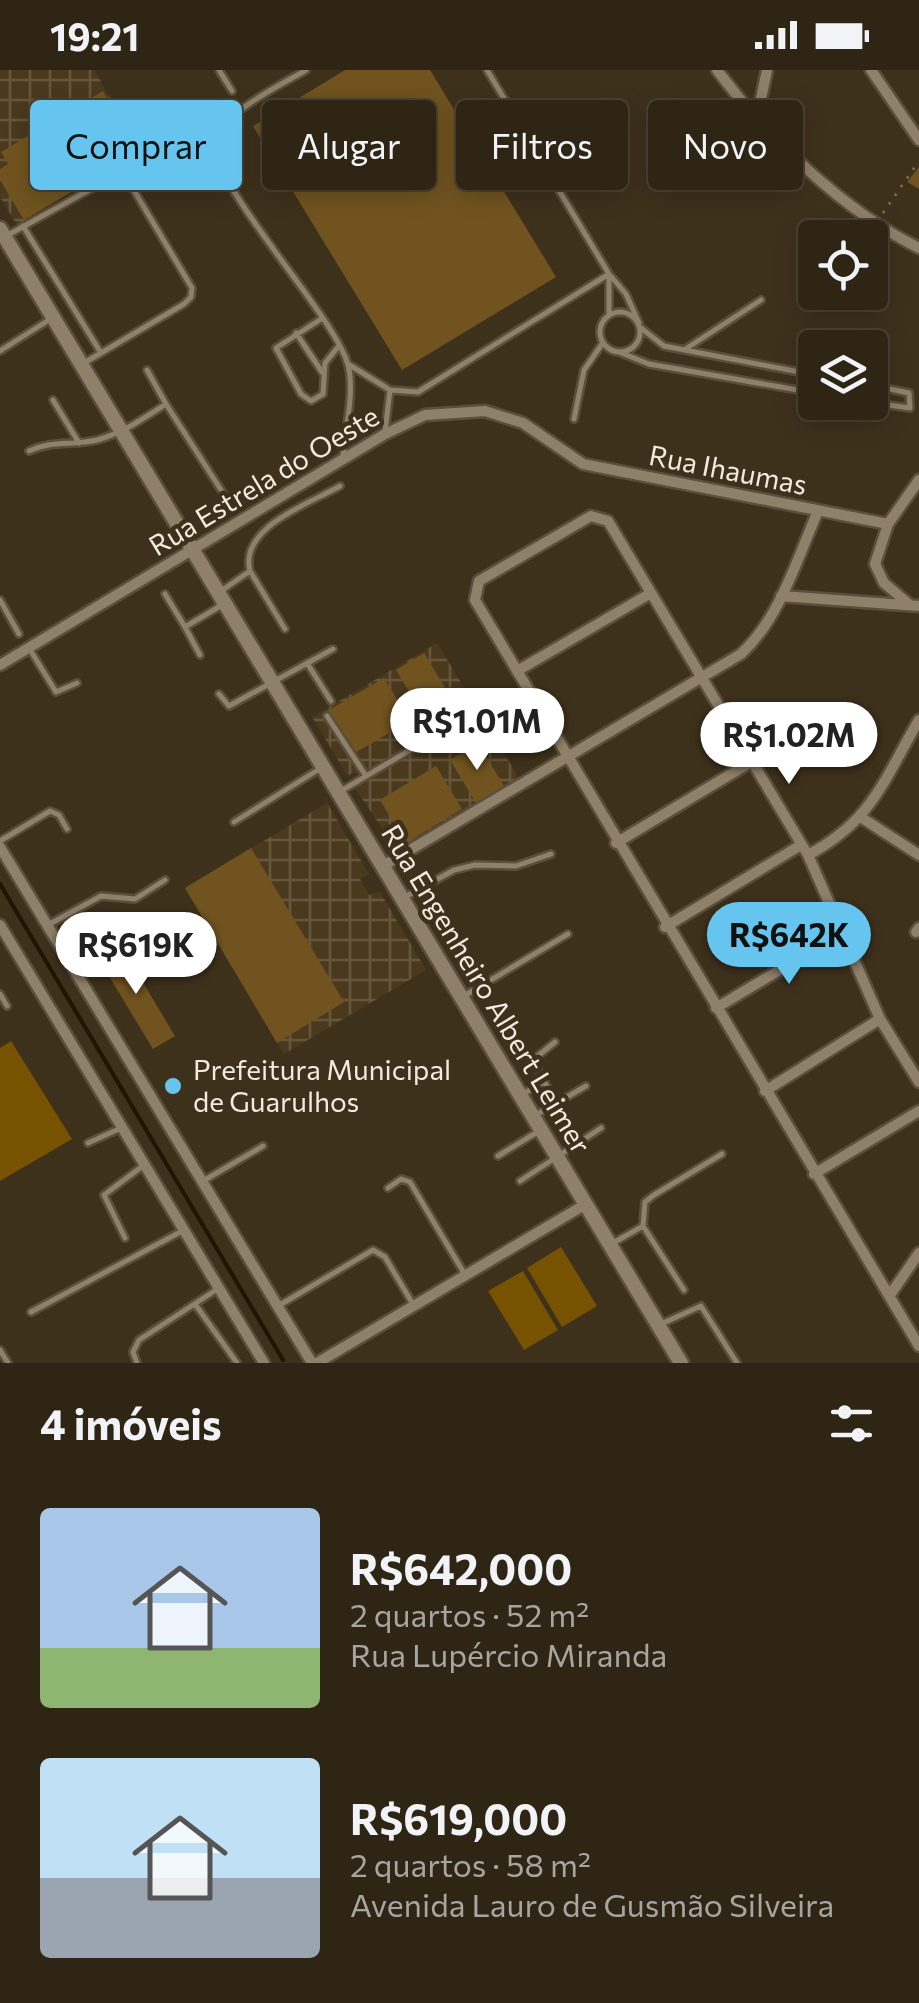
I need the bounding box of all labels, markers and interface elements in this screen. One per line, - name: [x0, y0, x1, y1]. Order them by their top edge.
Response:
- text: 19:21: [50, 12, 140, 59]
- chip: Comprar: [30, 100, 242, 190]
- chip: Alugar: [262, 100, 436, 190]
- chip: Filtros: [456, 100, 628, 190]
- chip: Novo: [648, 100, 803, 190]
- map controls: [798, 220, 888, 420]
- button: locate: [798, 220, 888, 310]
- button: layers: [798, 330, 888, 420]
- street label: Rua Estrela do Oeste: [142, 398, 385, 562]
- street label: Rua Ihaumas: [646, 437, 810, 501]
- pin: R$1.01M: [385, 688, 569, 773]
- text: R$1.01M: [412, 700, 542, 740]
- pin: R$1.02M: [697, 702, 881, 787]
- text: R$1.02M: [722, 714, 856, 754]
- street label: Rua Engenheiro Albert Leimer: [375, 818, 599, 1159]
- pin: R$642K: [708, 902, 870, 987]
- pin: R$619K: [55, 912, 217, 997]
- text: R$642K: [729, 914, 849, 954]
- text: R$619K: [78, 924, 194, 964]
- place label: Prefeitura Municipal de Guarulhos: [193, 1052, 451, 1118]
- marker: Prefeitura Municipal de Guarulhos: [162, 1075, 184, 1097]
- icon: filters: [824, 1396, 879, 1451]
- text: 4 imóveis: [40, 1397, 222, 1449]
- text: R$642,000: [350, 1542, 572, 1594]
- icon: home: [120, 1548, 240, 1668]
- text: 2 quartos · 52 m²: [350, 1594, 589, 1634]
- text: Rua Lupércio Miranda: [350, 1634, 667, 1674]
- text: R$619,000: [350, 1792, 567, 1844]
- icon: home: [120, 1798, 240, 1918]
- text: 2 quartos · 58 m²: [350, 1844, 591, 1884]
- text: Avenida Lauro de Gusmão Silveira: [350, 1884, 834, 1924]

